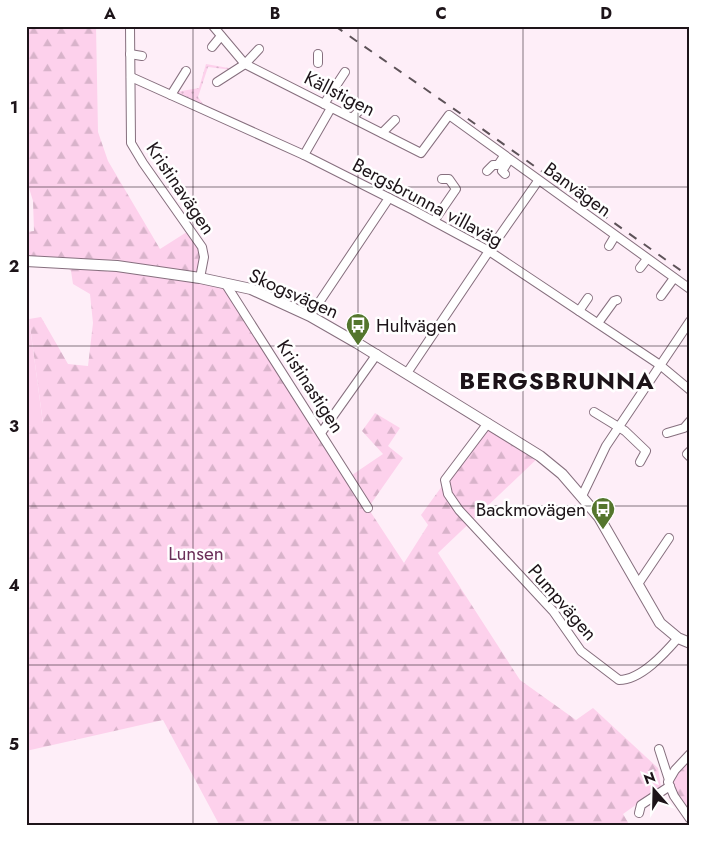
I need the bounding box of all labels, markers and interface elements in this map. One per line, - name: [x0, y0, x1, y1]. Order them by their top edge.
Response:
- text: A: [103, 2, 116, 25]
- text: B: [270, 2, 280, 25]
- text: C: [435, 2, 447, 25]
- text: D: [600, 2, 612, 25]
- street label: Källstigen: [300, 64, 380, 123]
- text: 1: [10, 96, 18, 119]
- street label: Kristinavägen: [140, 137, 222, 240]
- street label: Bergsbrunna villaväg: [348, 151, 508, 253]
- street label: Banvägen: [538, 156, 617, 223]
- text: 2: [9, 255, 19, 278]
- street label: Skogsvägen: [245, 262, 343, 325]
- bus stop icon: Hultvägen: [345, 312, 371, 346]
- place label: Hultvägen: [376, 312, 457, 339]
- street label: Kristinastigen: [270, 334, 351, 438]
- district label: BERGSBRUNNA: [459, 363, 655, 398]
- text: 3: [9, 415, 19, 438]
- place label: Backmovägen: [476, 496, 586, 523]
- bus stop icon: Backmovägen: [590, 496, 616, 530]
- park label: Lunsen: [168, 540, 224, 567]
- street label: Pumpvägen: [522, 558, 603, 646]
- text: 4: [8, 574, 20, 597]
- text: 5: [9, 733, 19, 756]
- north arrow: [628, 764, 678, 814]
- text: N: [641, 766, 658, 789]

